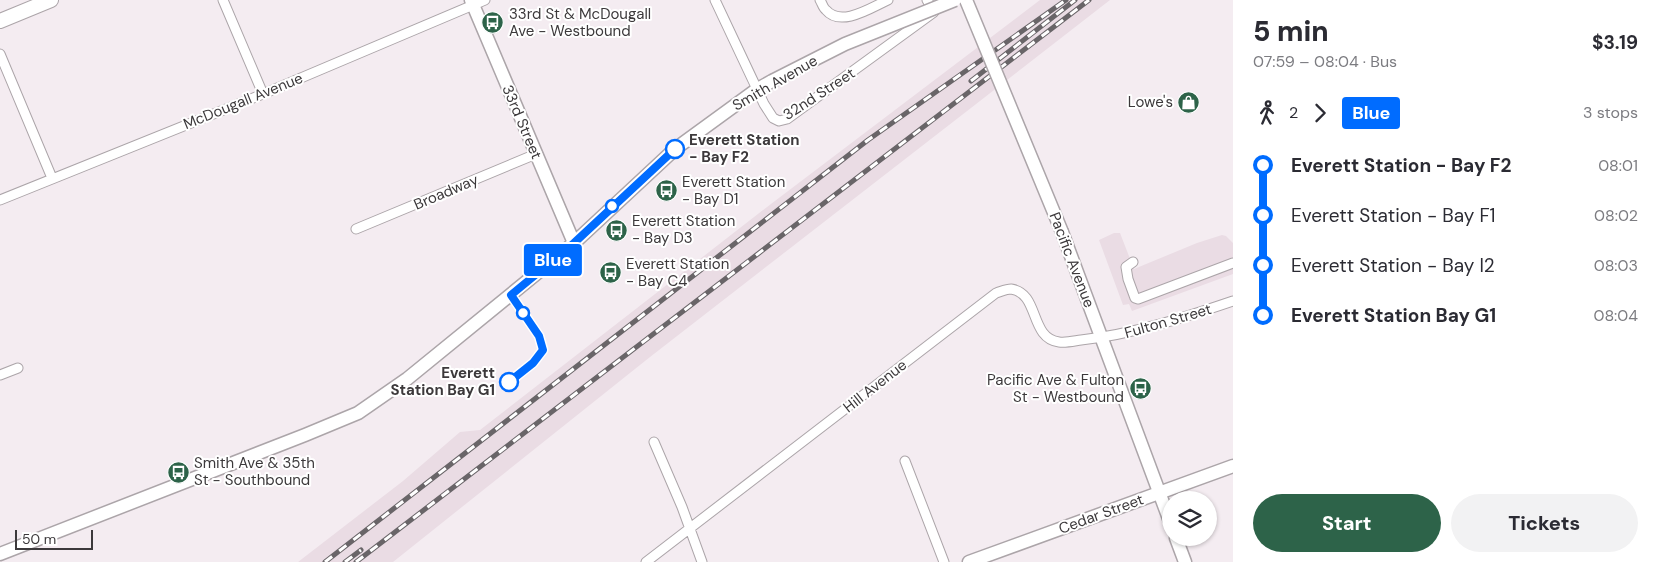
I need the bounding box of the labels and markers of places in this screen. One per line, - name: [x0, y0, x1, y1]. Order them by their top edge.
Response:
- place label: 33rd St & McDougall Ave - Westbound: [509, 4, 651, 41]
- bus stop icon: 33rd St & McDougall Ave - Westbound: [481, 11, 505, 35]
- shop icon: Lowe's: [1177, 90, 1201, 114]
- place label: Lowe's: [1128, 92, 1173, 112]
- place label: Everett Station - Bay F2: [689, 130, 800, 167]
- marker: Everett Station - Bay F2: [665, 139, 685, 159]
- place label: Everett Station - Bay D1: [682, 172, 785, 209]
- bus stop icon: Everett Station - Bay D1: [654, 179, 678, 203]
- unlabelled marker: [605, 199, 619, 213]
- place label: Everett Station - Bay D3: [632, 211, 735, 248]
- bus stop icon: Everett Station - Bay D3: [604, 218, 628, 242]
- place label: Everett Station - Bay C4: [626, 254, 729, 291]
- bus stop icon: Everett Station - Bay C4: [598, 261, 622, 285]
- unlabelled marker: [516, 306, 530, 320]
- place label: Everett Station Bay G1: [390, 363, 495, 400]
- place label: Pacific Ave & Fulton St - Westbound: [987, 370, 1124, 407]
- marker: Everett Station Bay G1: [499, 372, 519, 392]
- bus stop icon: Pacific Ave & Fulton St - Westbound: [1128, 377, 1152, 401]
- place label: Smith Ave & 35th St - Southbound: [194, 453, 315, 490]
- bus stop icon: Smith Ave & 35th St - Southbound: [166, 460, 190, 484]

